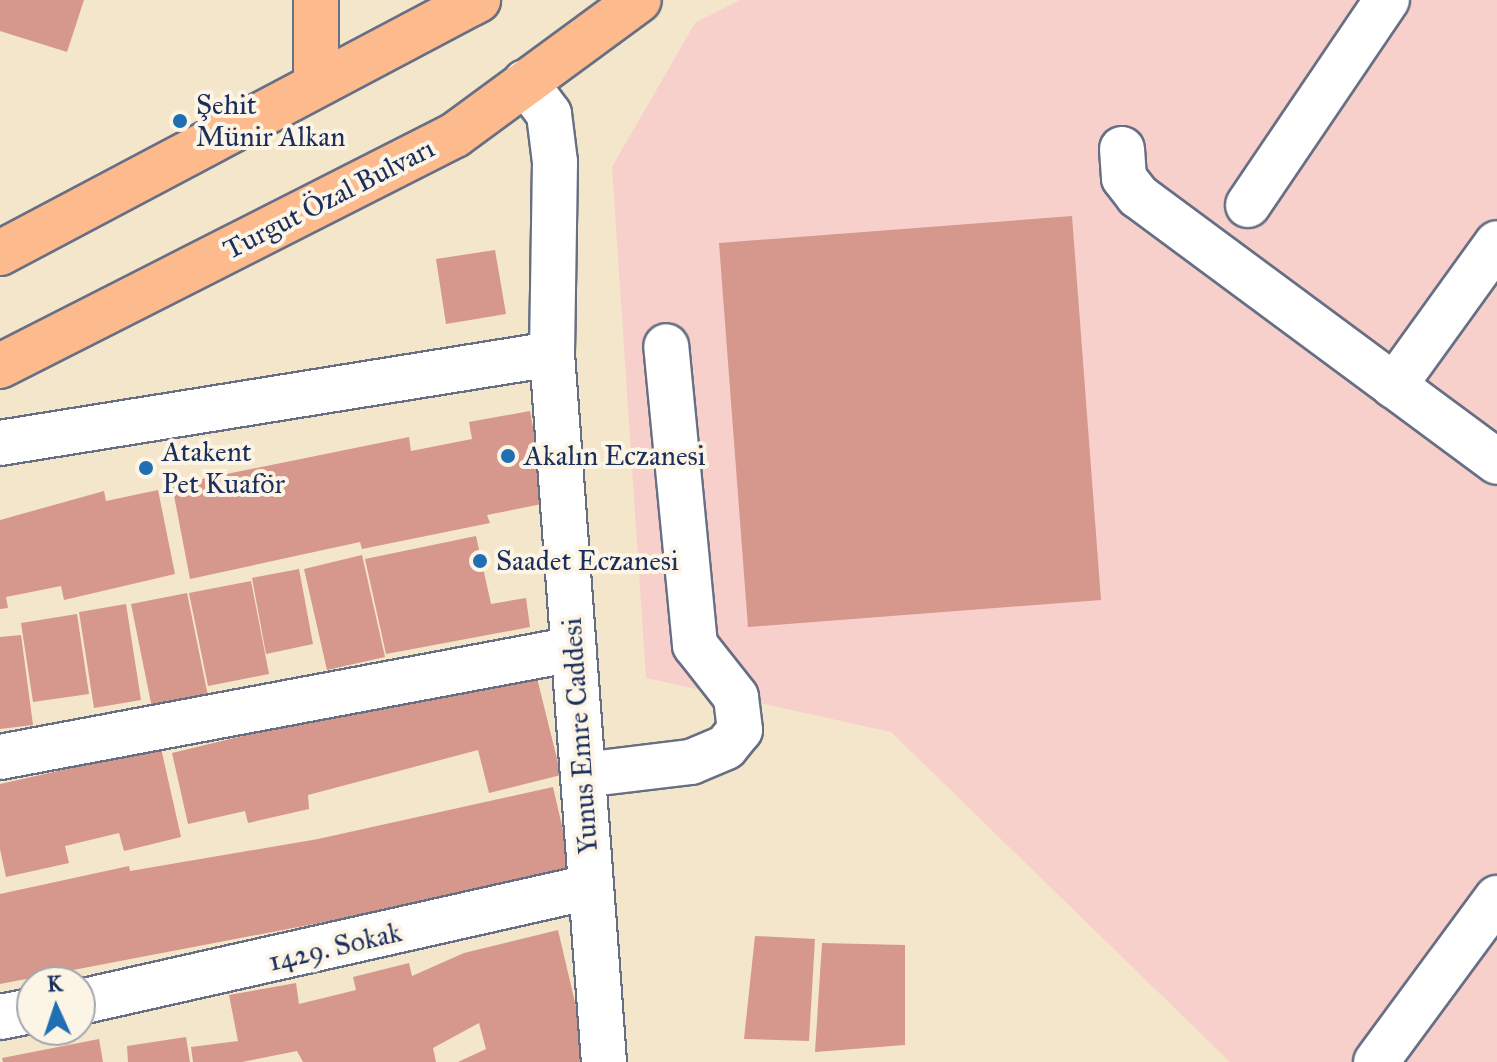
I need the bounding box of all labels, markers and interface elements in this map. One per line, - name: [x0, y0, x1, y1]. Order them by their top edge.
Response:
- place label: Şehit Münir Alkan: [196, 88, 345, 154]
- marker: Şehit Münir Alkan: [171, 112, 189, 130]
- street label: Turgut Özal Bulvarı: [218, 131, 440, 267]
- place label: Atakent Pet Kuaför: [162, 435, 285, 501]
- place label: Akalın Eczanesi: [524, 439, 705, 473]
- marker: Akalın Eczanesi: [499, 447, 517, 465]
- marker: Atakent Pet Kuaför: [137, 459, 155, 477]
- place label: Saadet Eczanesi: [496, 544, 679, 578]
- marker: Saadet Eczanesi: [471, 552, 489, 570]
- street label: Yunus Emre Caddesi: [555, 617, 605, 855]
- street label: 1429. Sokak: [265, 915, 405, 979]
- north arrow: [16, 966, 96, 1046]
- text: K: [46, 970, 63, 997]

